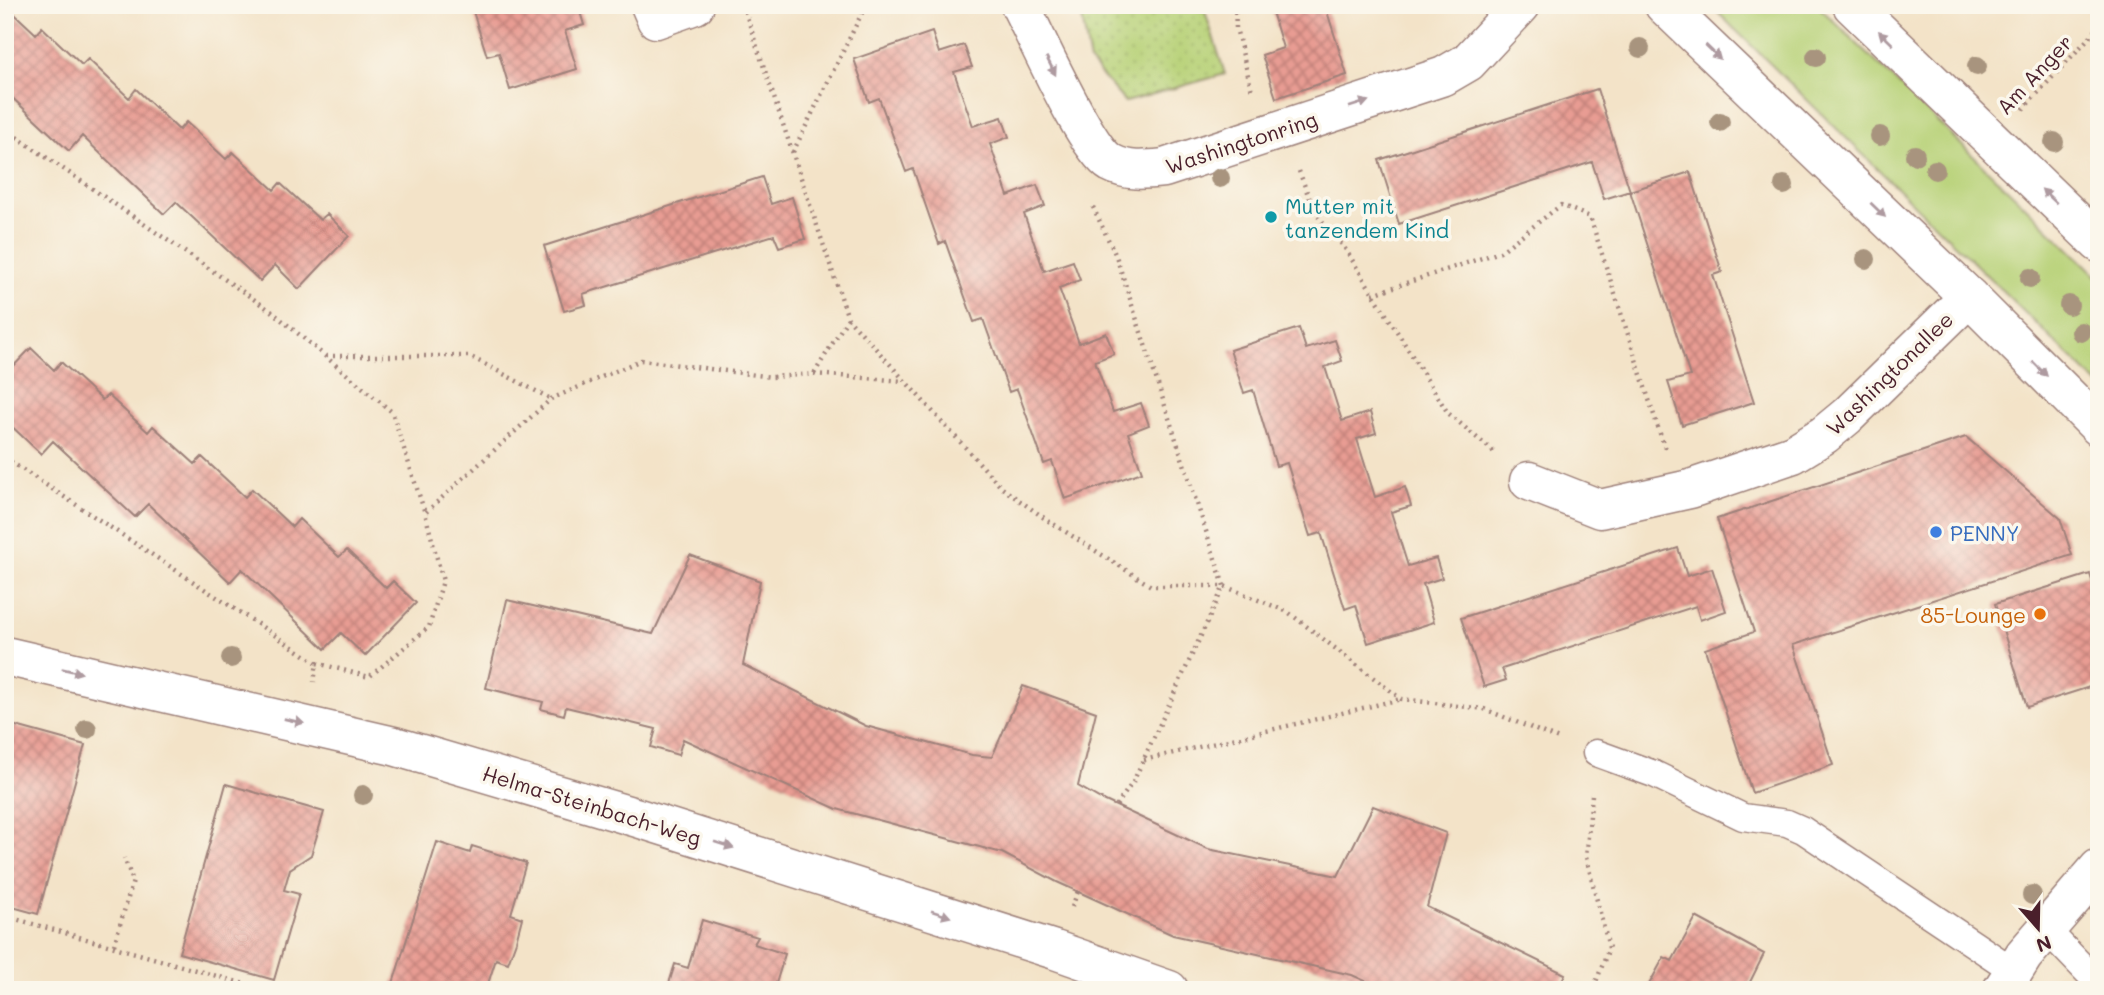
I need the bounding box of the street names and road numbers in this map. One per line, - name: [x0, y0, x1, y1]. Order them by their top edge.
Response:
- street label: Am Anger: [1990, 28, 2078, 120]
- street label: Washingtonring: [1162, 105, 1320, 179]
- street label: Washingtonallee: [1820, 305, 1958, 441]
- street label: Helma-Steinbach-Weg: [479, 759, 705, 851]

